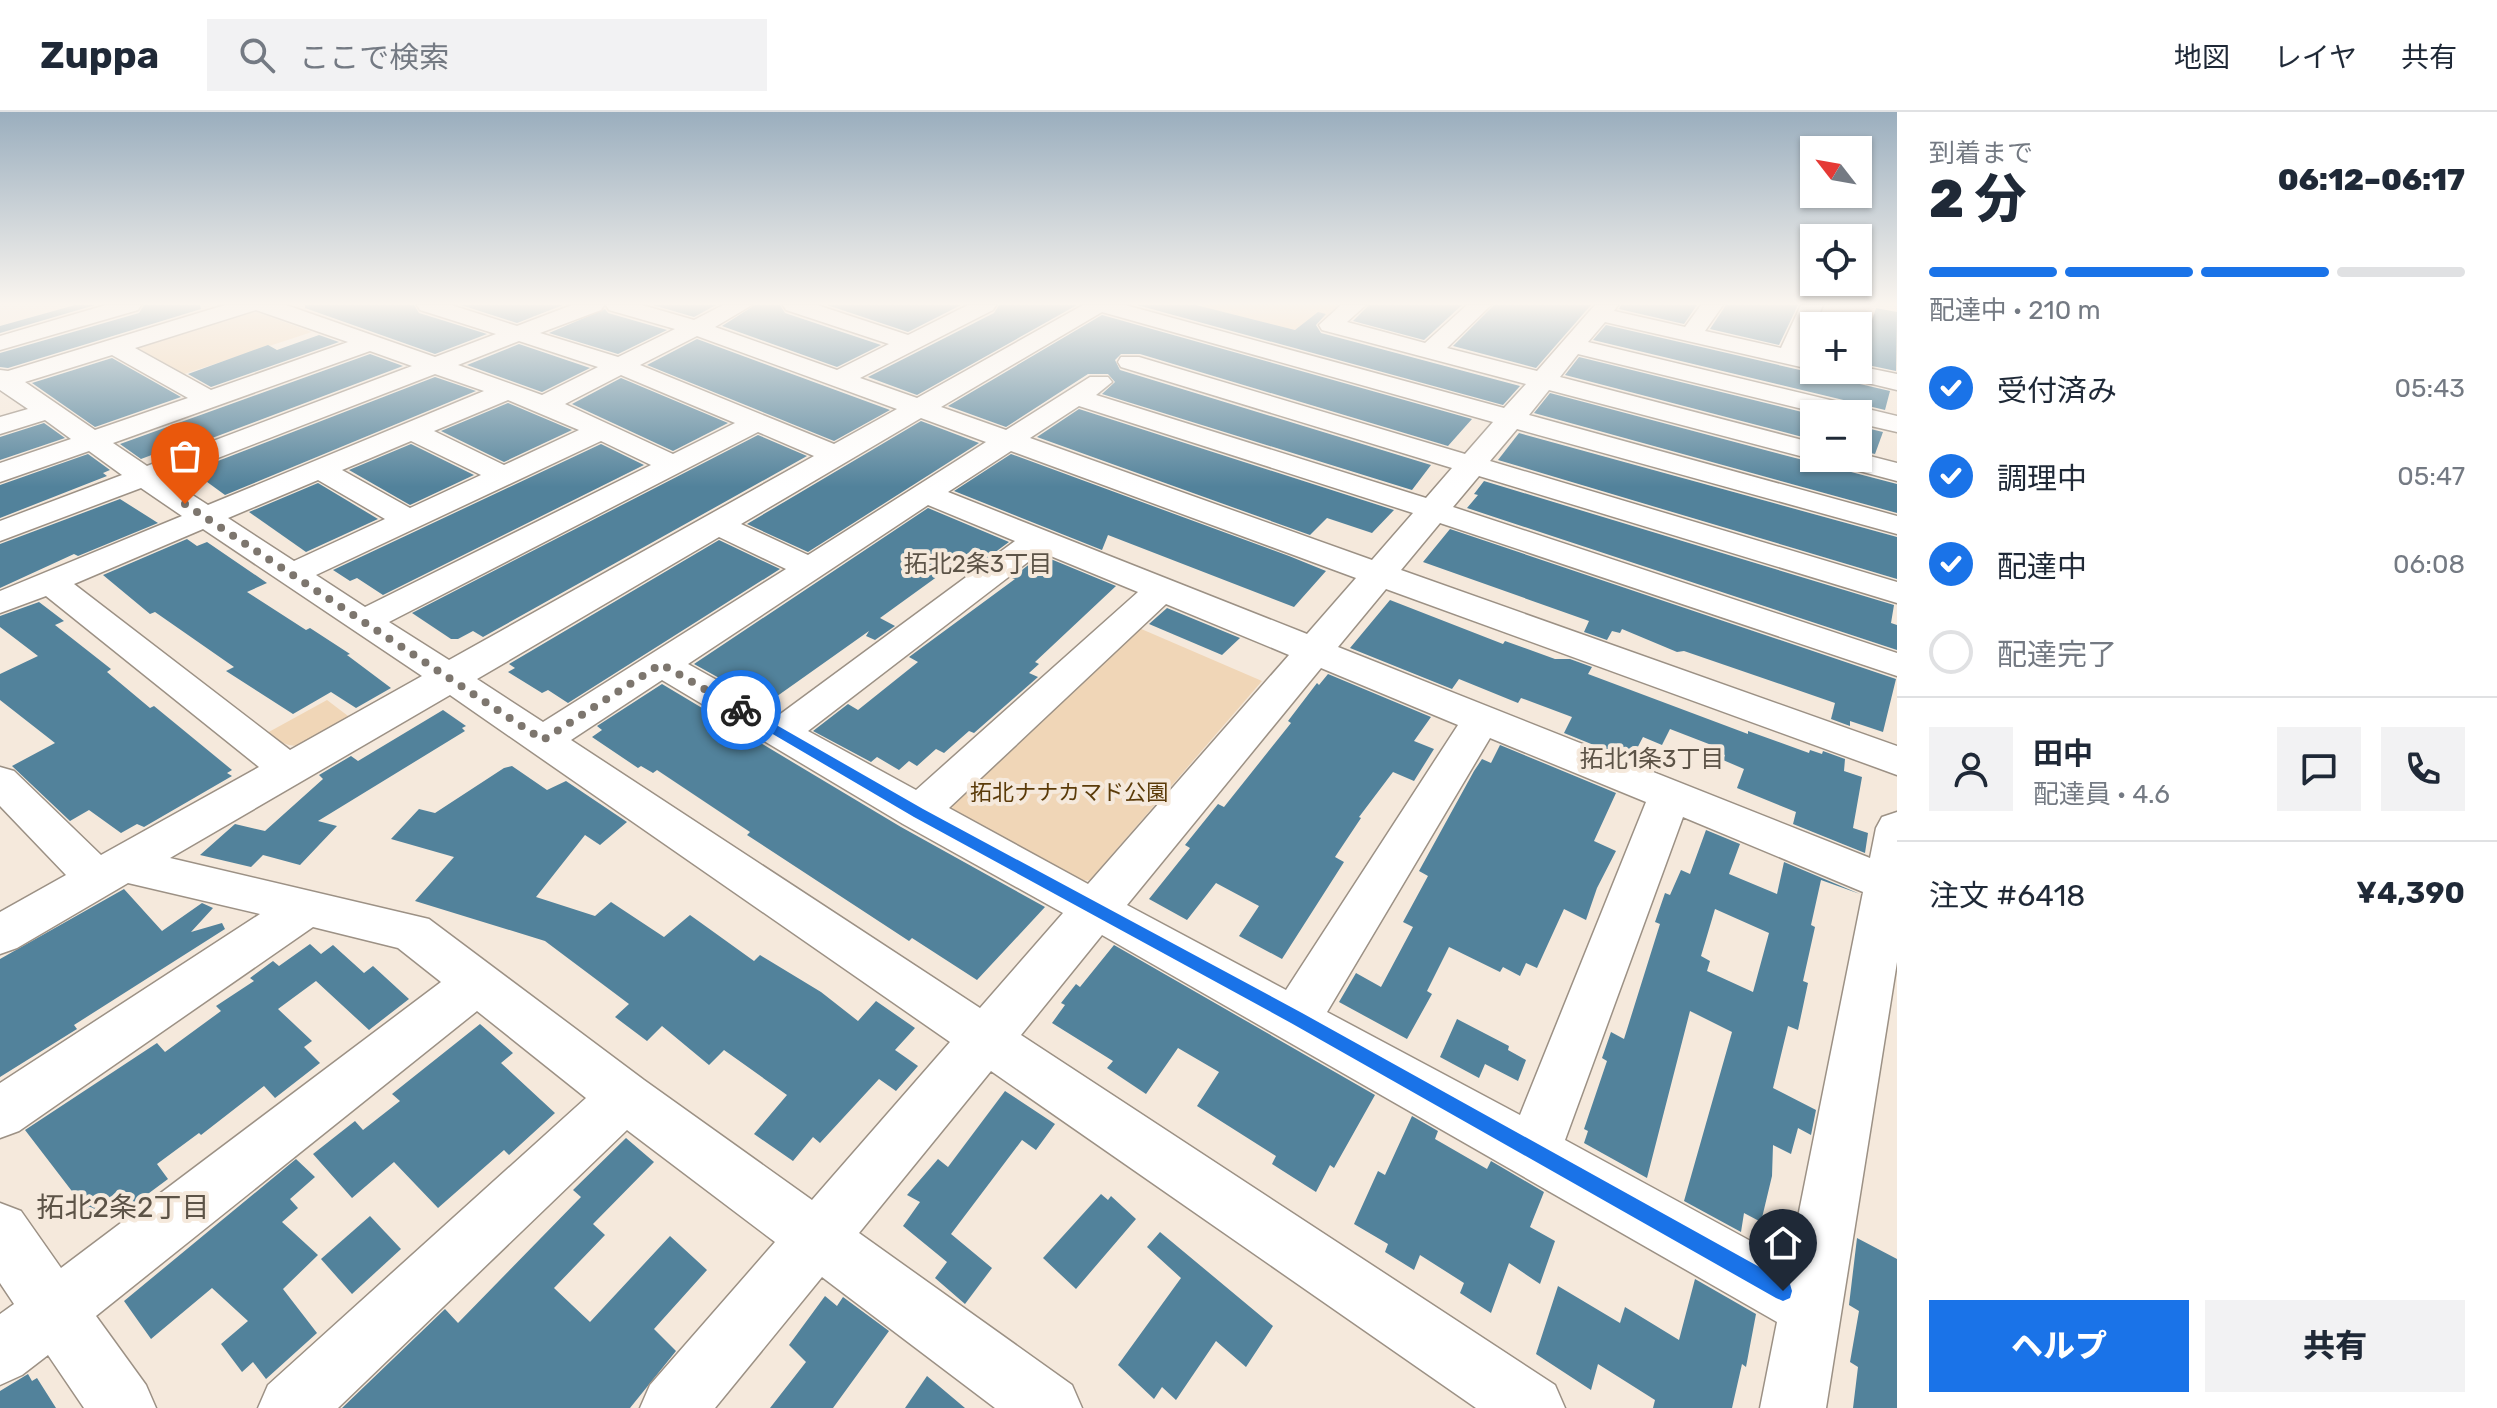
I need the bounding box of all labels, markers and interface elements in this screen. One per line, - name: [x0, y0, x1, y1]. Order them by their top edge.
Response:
- search box: [207, 19, 767, 91]
- text: Zuppa: [40, 32, 159, 78]
- icon: search: [235, 33, 279, 77]
- text: ここで検索: [299, 40, 449, 76]
- text: 地図: [2174, 41, 2230, 74]
- text: レイヤ: [2274, 41, 2357, 74]
- text: 共有: [2401, 41, 2457, 74]
- north arrow: [1800, 136, 1872, 208]
- map controls: [1800, 136, 1872, 472]
- text: 到着まで: [1929, 138, 2033, 169]
- text: 06:12–06:17: [2278, 162, 2465, 198]
- text: 2 分: [1929, 168, 2027, 230]
- button: locate: [1800, 224, 1872, 296]
- text: 配達中 · 210 m: [1929, 295, 2101, 326]
- button: +: [1800, 312, 1872, 384]
- icon: check: [1929, 366, 1973, 410]
- text: 受付済み: [1997, 373, 2117, 409]
- text: 05:43: [2395, 373, 2465, 404]
- button: −: [1800, 400, 1872, 472]
- pin: [151, 422, 219, 504]
- icon: bag: [163, 434, 207, 478]
- icon: check: [1929, 454, 1973, 498]
- text: 調理中: [1997, 461, 2087, 497]
- text: 05:47: [2397, 461, 2465, 492]
- icon: check: [1929, 542, 1973, 586]
- text: 配達中: [1997, 549, 2087, 585]
- text: 06:08: [2393, 549, 2465, 580]
- district label: 拓北2条3丁目: [904, 550, 1052, 578]
- text: 配達完了: [1997, 637, 2117, 673]
- courier: [701, 670, 781, 750]
- icon: bike: [719, 688, 763, 732]
- button: person: [1929, 727, 2013, 811]
- button: chat: [2277, 727, 2361, 811]
- button: phone: [2381, 727, 2465, 811]
- text: 田中: [2033, 736, 2093, 772]
- district label: 拓北1条3丁目: [1580, 745, 1724, 773]
- park label: 拓北ナナカマド公園: [970, 779, 1168, 806]
- text: 配達員 · 4.6: [2033, 779, 2170, 810]
- text: ¥4,390: [2356, 875, 2465, 911]
- text: 注文 #6418: [1929, 878, 2085, 914]
- district label: 拓北2条2丁目: [37, 1191, 209, 1224]
- pin: [1749, 1209, 1817, 1291]
- icon: home: [1761, 1221, 1805, 1265]
- button: ヘルプ: [1929, 1300, 2189, 1392]
- button: 共有: [2205, 1300, 2465, 1392]

